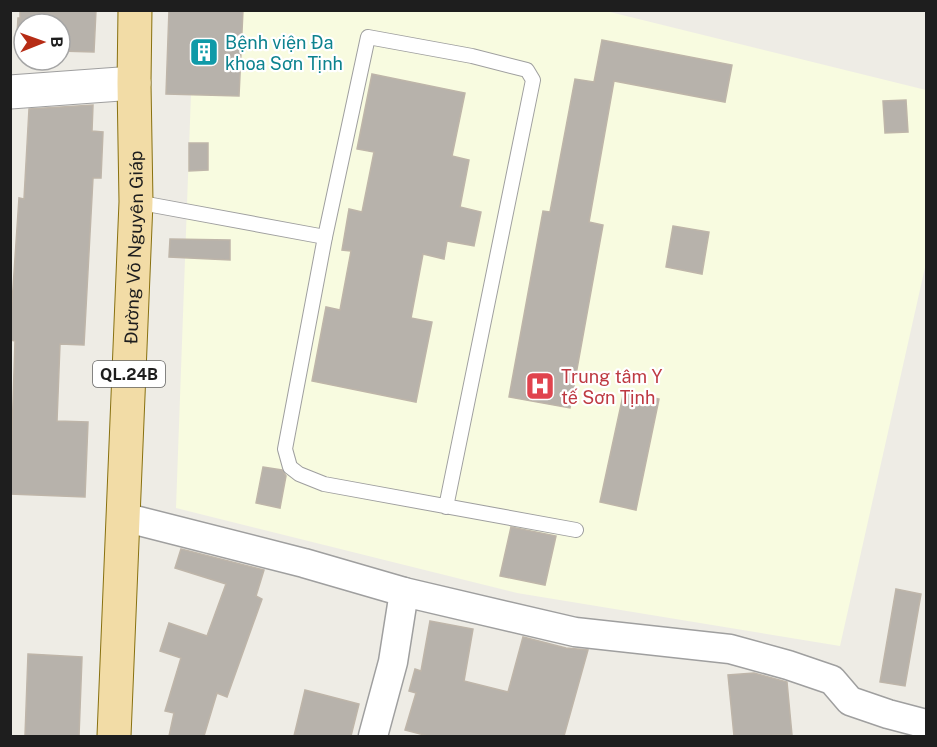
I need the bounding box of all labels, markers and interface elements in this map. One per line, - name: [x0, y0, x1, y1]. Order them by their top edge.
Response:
- north arrow: [12, 12, 72, 72]
- place label: Bệnh viện Đa khoa Sơn Tịnh: [225, 32, 343, 74]
- text: B: [47, 36, 66, 47]
- building icon: Bệnh viện Đa khoa Sơn Tịnh: [188, 36, 220, 68]
- street label: Đường Võ Nguyên Giáp: [120, 150, 147, 345]
- road number: QL.24B: [93, 361, 165, 387]
- place label: Trung tâm Y tế Sơn Tịnh: [561, 366, 663, 408]
- hospital icon: Trung tâm Y tế Sơn Tịnh: [524, 370, 556, 402]

